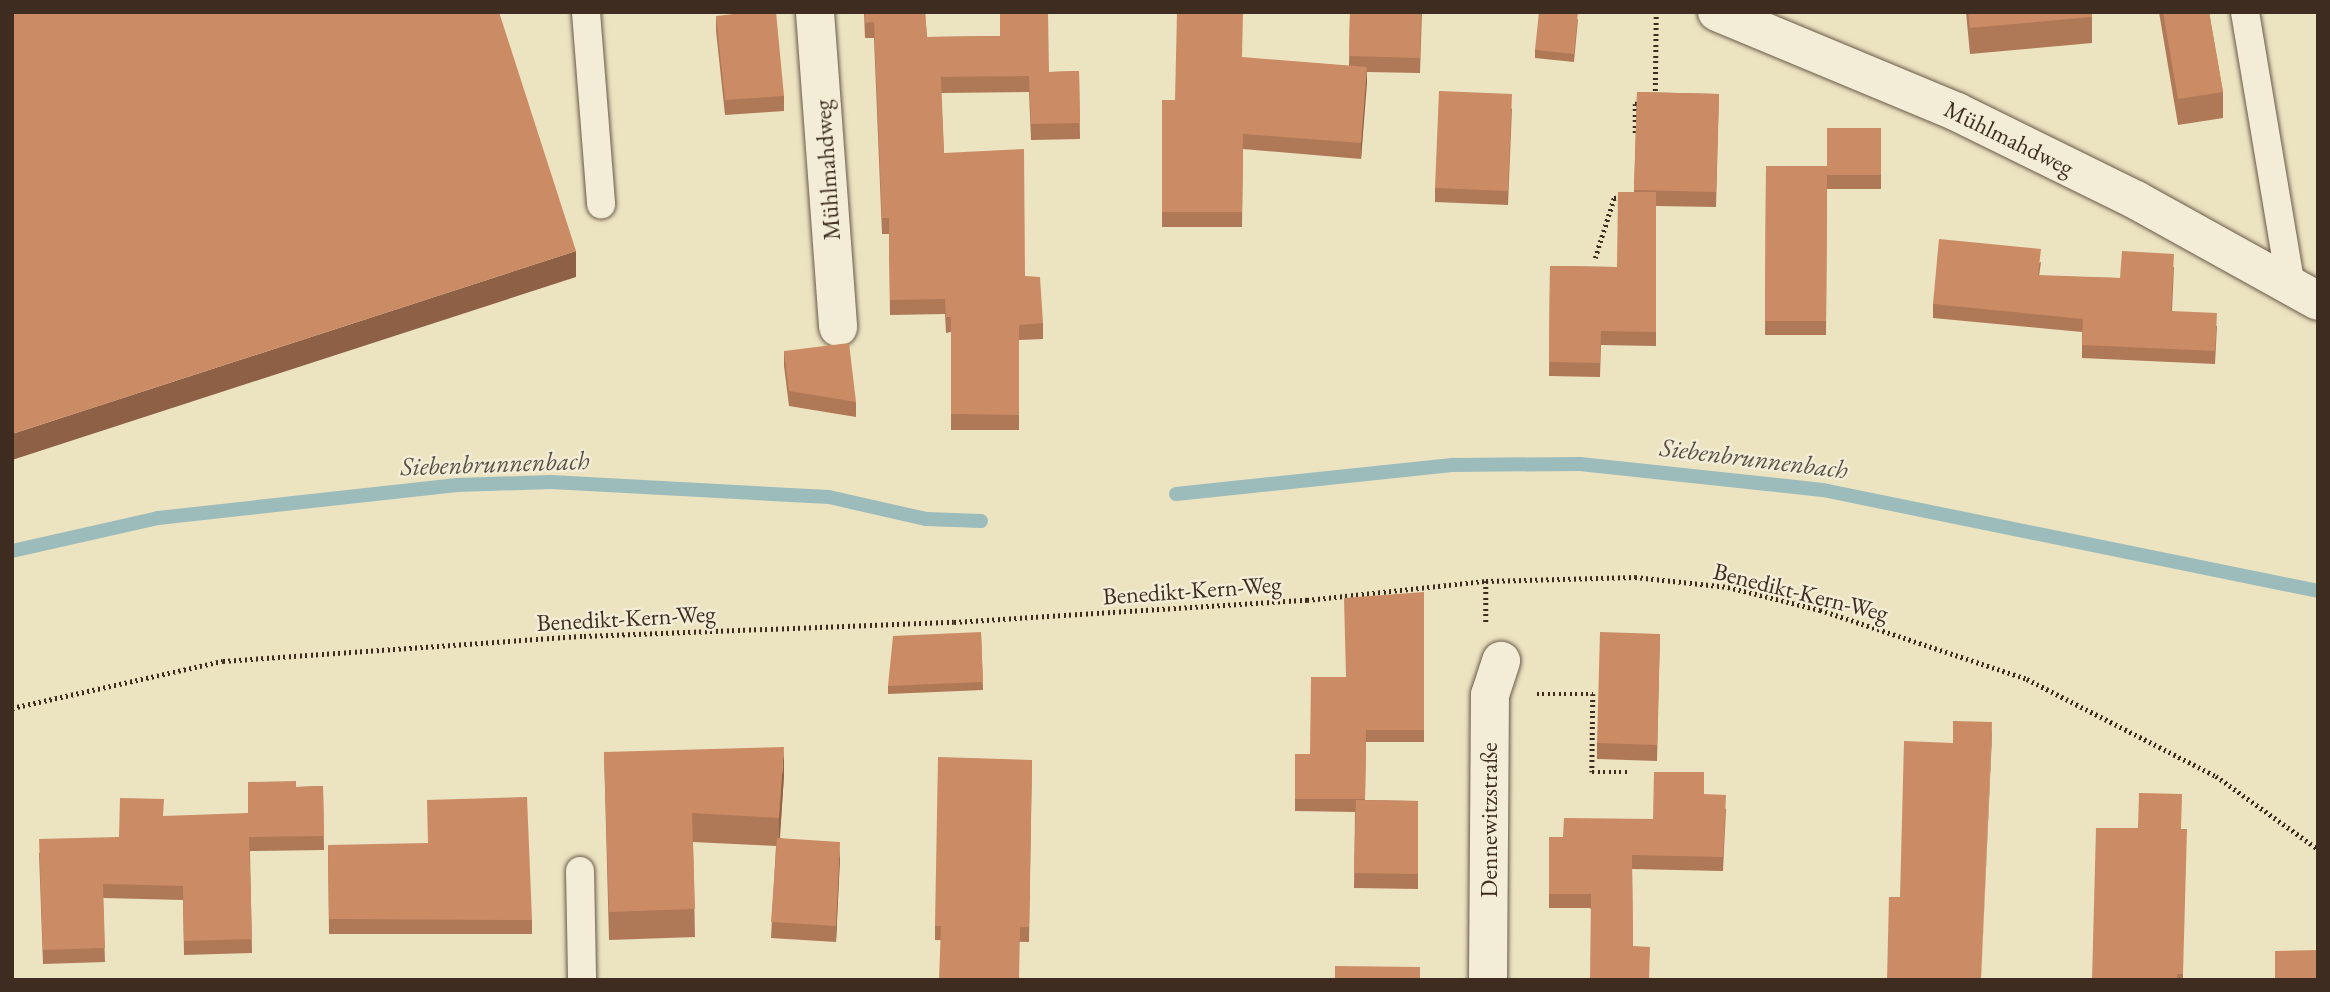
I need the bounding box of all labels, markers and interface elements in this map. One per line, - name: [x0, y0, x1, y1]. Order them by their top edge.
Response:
- street label: Mühlmahdweg: [1939, 94, 2079, 182]
- street label: Mühlmahdweg: [808, 99, 846, 241]
- water label: Siebenbrunnenbach: [1658, 432, 1850, 486]
- water label: Siebenbrunnenbach: [400, 445, 590, 483]
- street label: Benedikt-Kern-Weg: [1711, 556, 1891, 628]
- street label: Benedikt-Kern-Weg: [1102, 569, 1282, 611]
- street label: Benedikt-Kern-Weg: [536, 599, 716, 637]
- street label: Dennewitzstraße: [1475, 742, 1503, 898]

